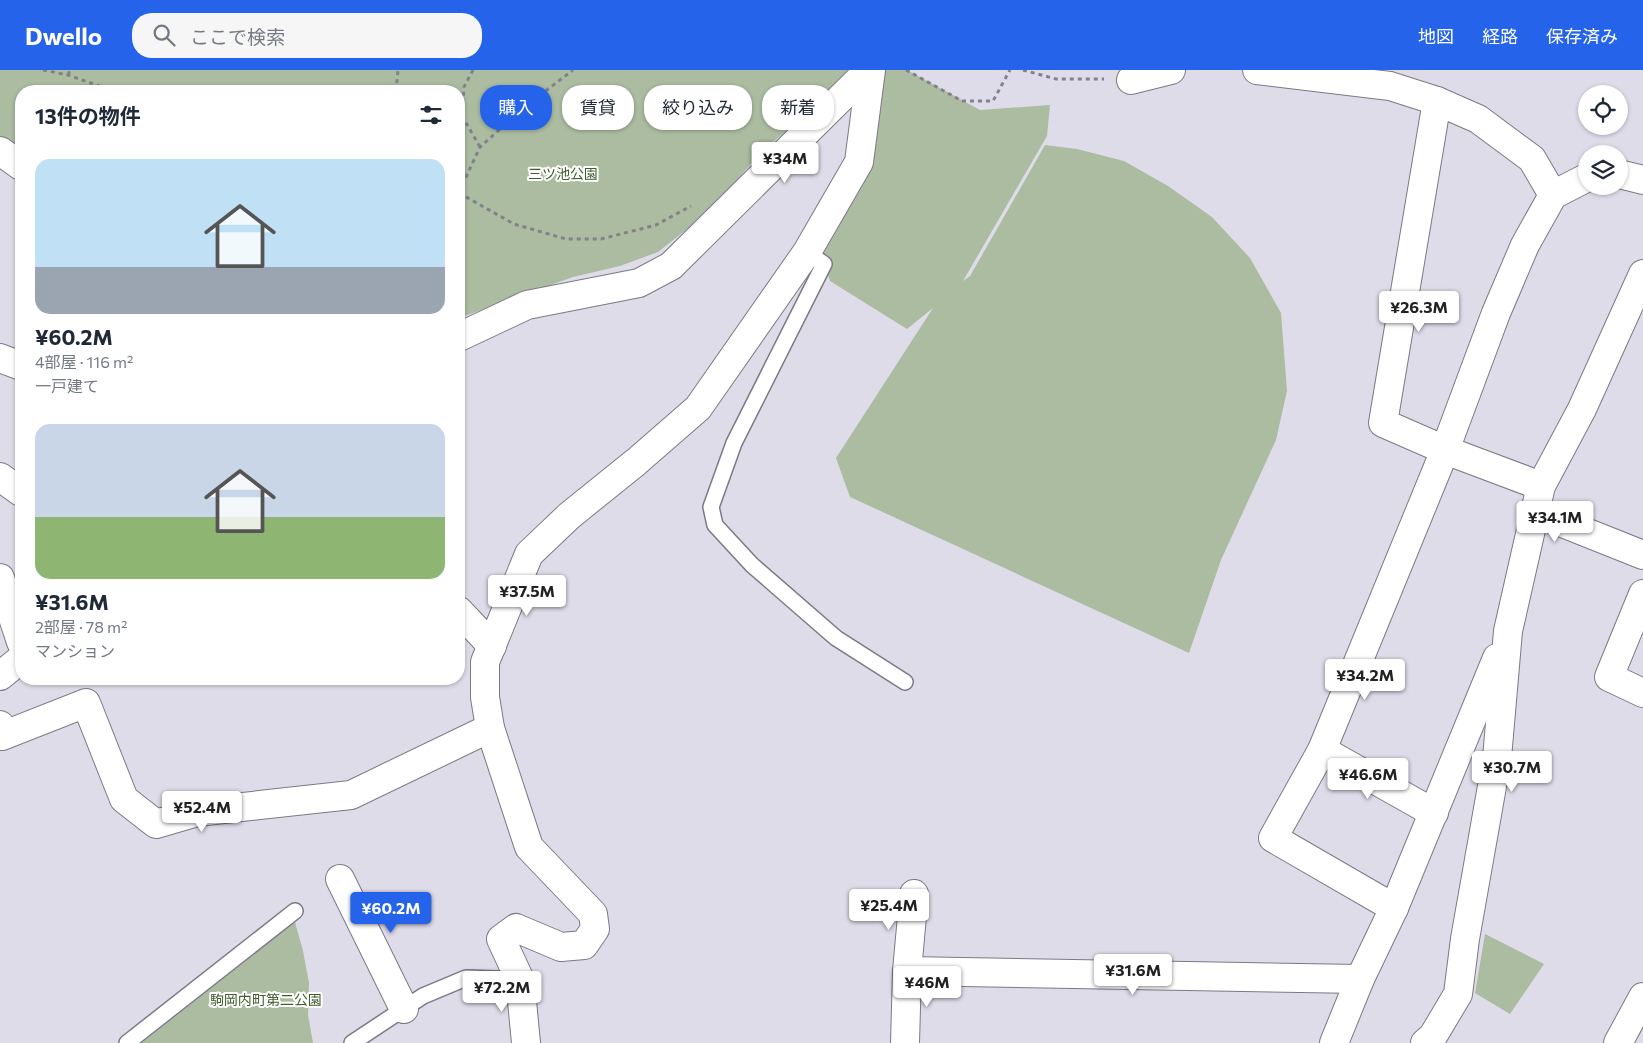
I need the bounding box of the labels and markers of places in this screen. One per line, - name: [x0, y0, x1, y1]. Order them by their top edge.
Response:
- pin: ¥34M: [755, 142, 815, 184]
- pin: ¥26.3M: [1378, 290, 1460, 333]
- pin: ¥34.1M: [1514, 500, 1596, 543]
- pin: ¥37.5M: [486, 574, 568, 617]
- pin: ¥34.2M: [1324, 658, 1406, 701]
- pin: ¥30.7M: [1471, 750, 1553, 793]
- pin: ¥46.6M: [1327, 758, 1409, 800]
- pin: ¥52.4M: [161, 790, 243, 833]
- pin: ¥25.4M: [848, 888, 930, 931]
- pin: ¥60.2M: [350, 892, 432, 934]
- pin: ¥31.6M: [1092, 954, 1174, 996]
- pin: ¥46M: [897, 966, 957, 1008]
- pin: ¥72.2M: [461, 970, 543, 1013]

